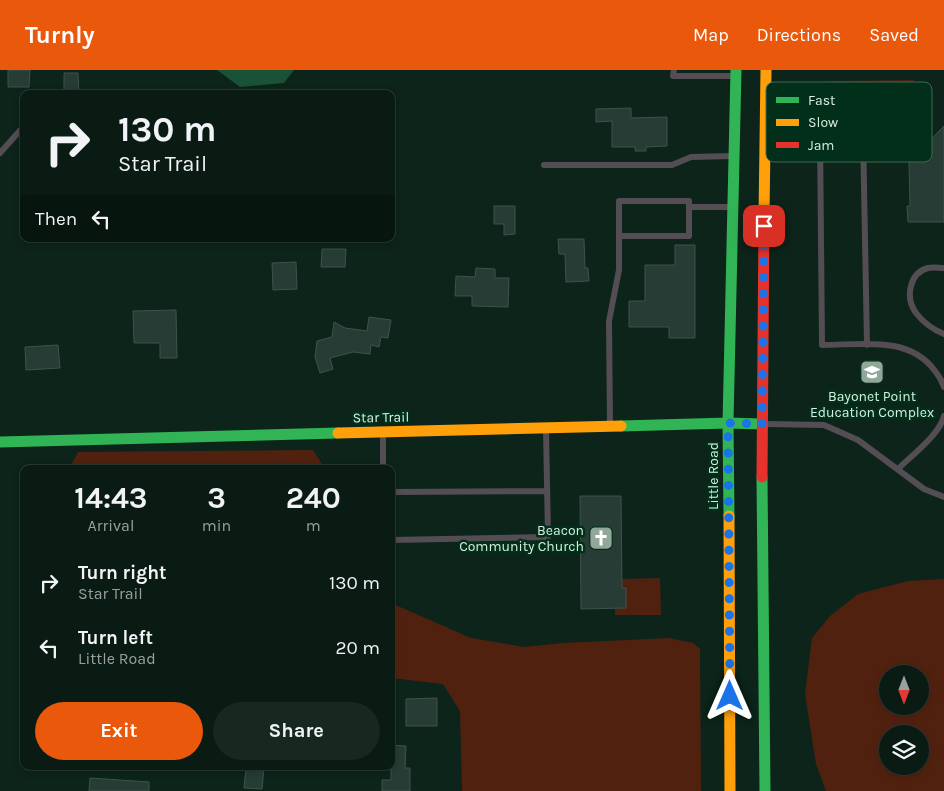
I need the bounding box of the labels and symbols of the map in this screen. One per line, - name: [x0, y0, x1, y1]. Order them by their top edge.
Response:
- legend: [766, 82, 932, 162]
- text: Fast: [808, 92, 835, 109]
- text: Slow: [808, 114, 838, 131]
- text: Jam: [808, 137, 834, 154]
- pin: [743, 205, 785, 247]
- school or university icon: Bayonet Point Education Complex: [859, 359, 885, 385]
- place label: Bayonet Point Education Complex: [810, 388, 934, 421]
- street label: Star Trail: [353, 409, 409, 426]
- street label: Little Road: [705, 442, 722, 510]
- place label: Beacon Community Church: [459, 522, 584, 555]
- church icon: Beacon Community Church: [588, 525, 614, 551]
- north arrow: [879, 665, 929, 715]
- position arrow: [703, 669, 755, 721]

